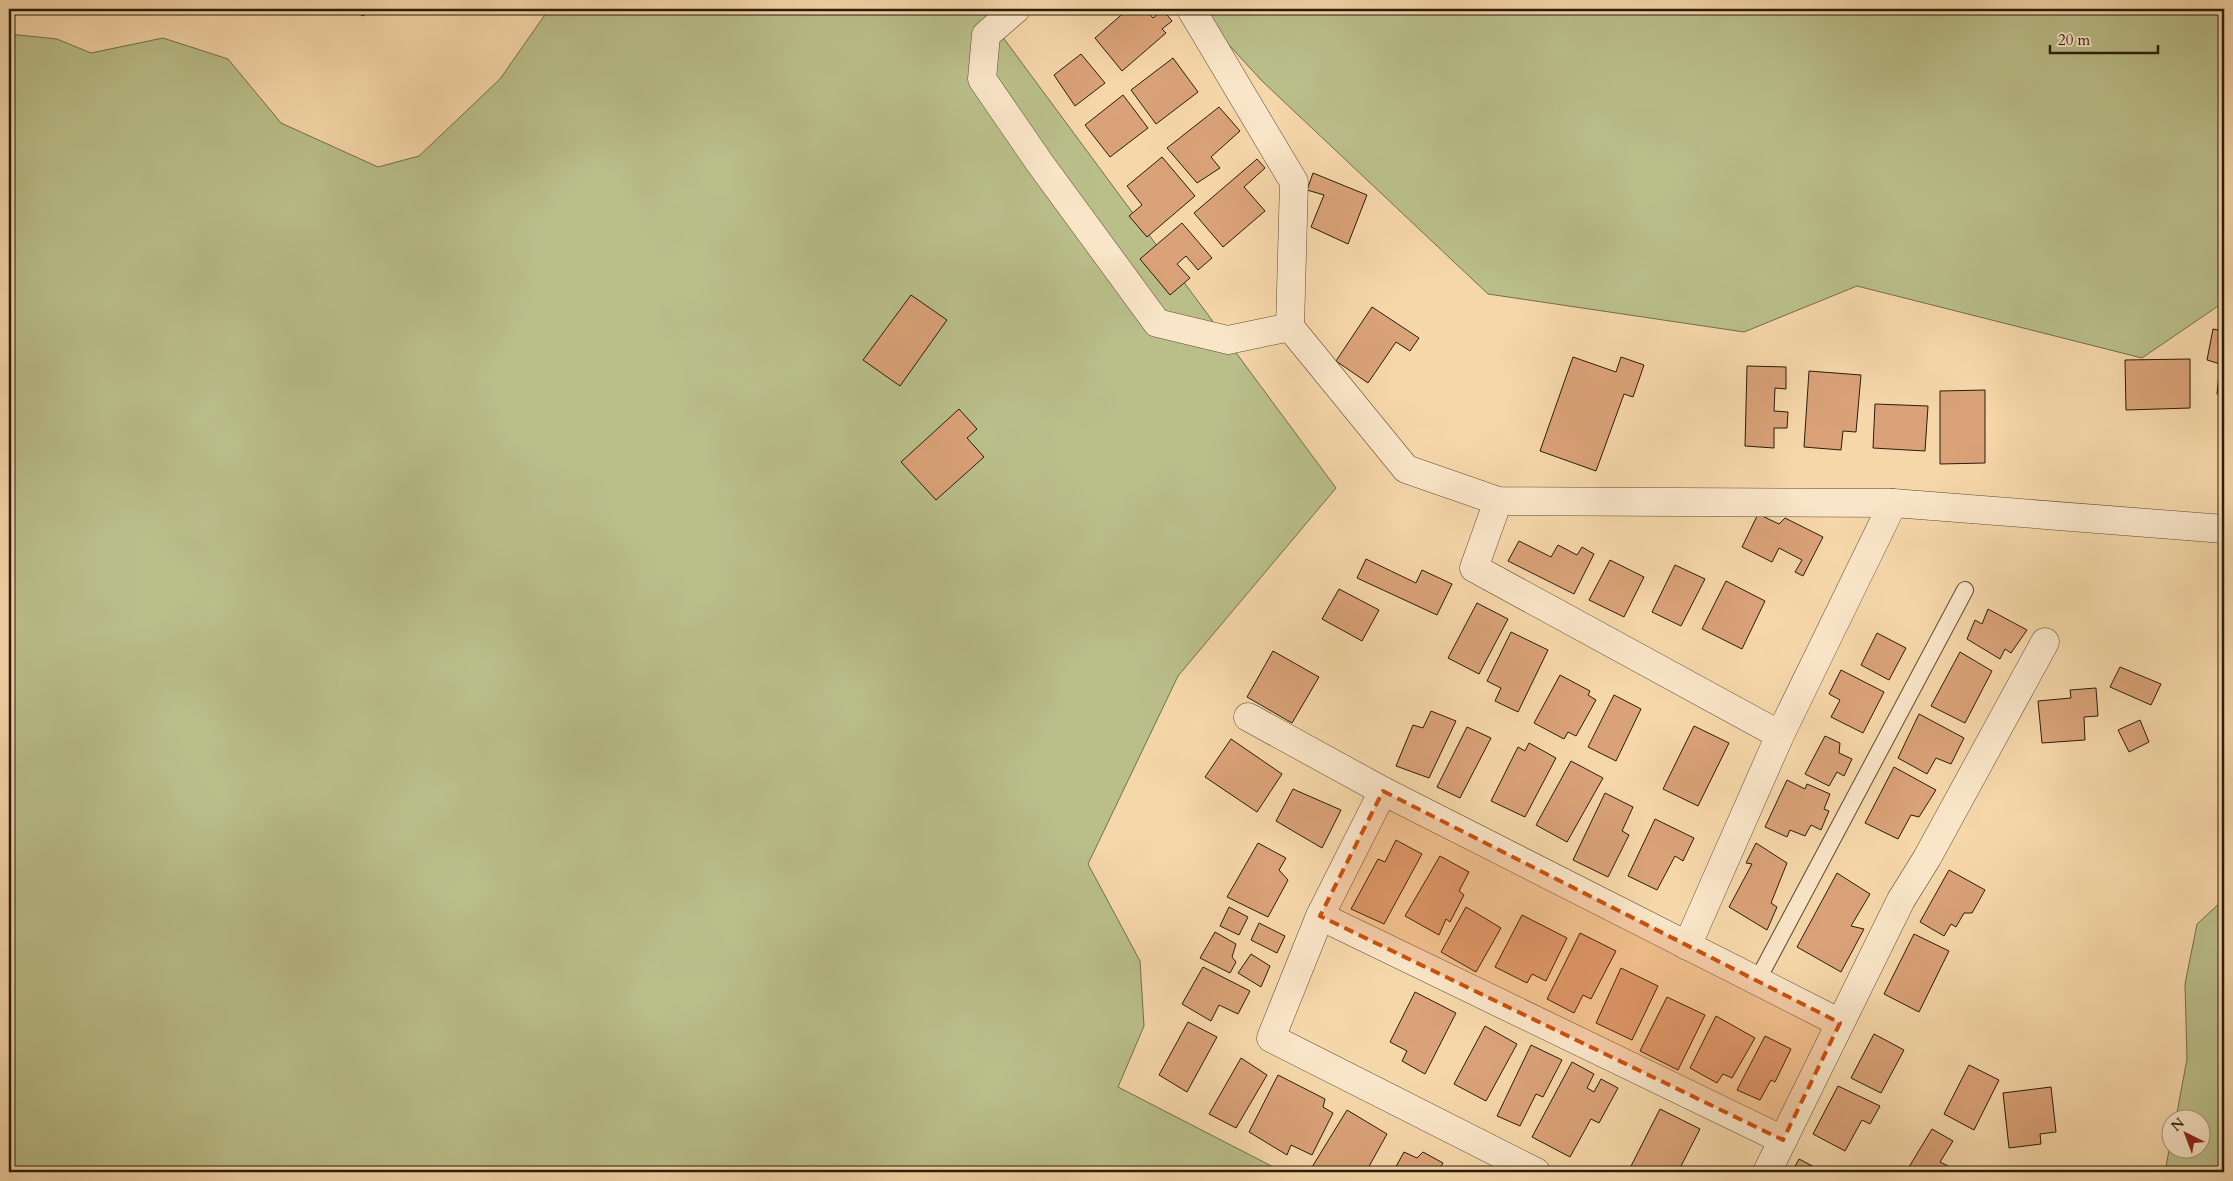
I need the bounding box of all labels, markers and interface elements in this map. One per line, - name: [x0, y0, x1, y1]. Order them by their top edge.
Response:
- scale bar: [2050, 22, 2158, 54]
- text: 20 m: [2058, 30, 2090, 50]
- north arrow: [2160, 1108, 2210, 1158]
- text: N: [2167, 1114, 2189, 1136]

